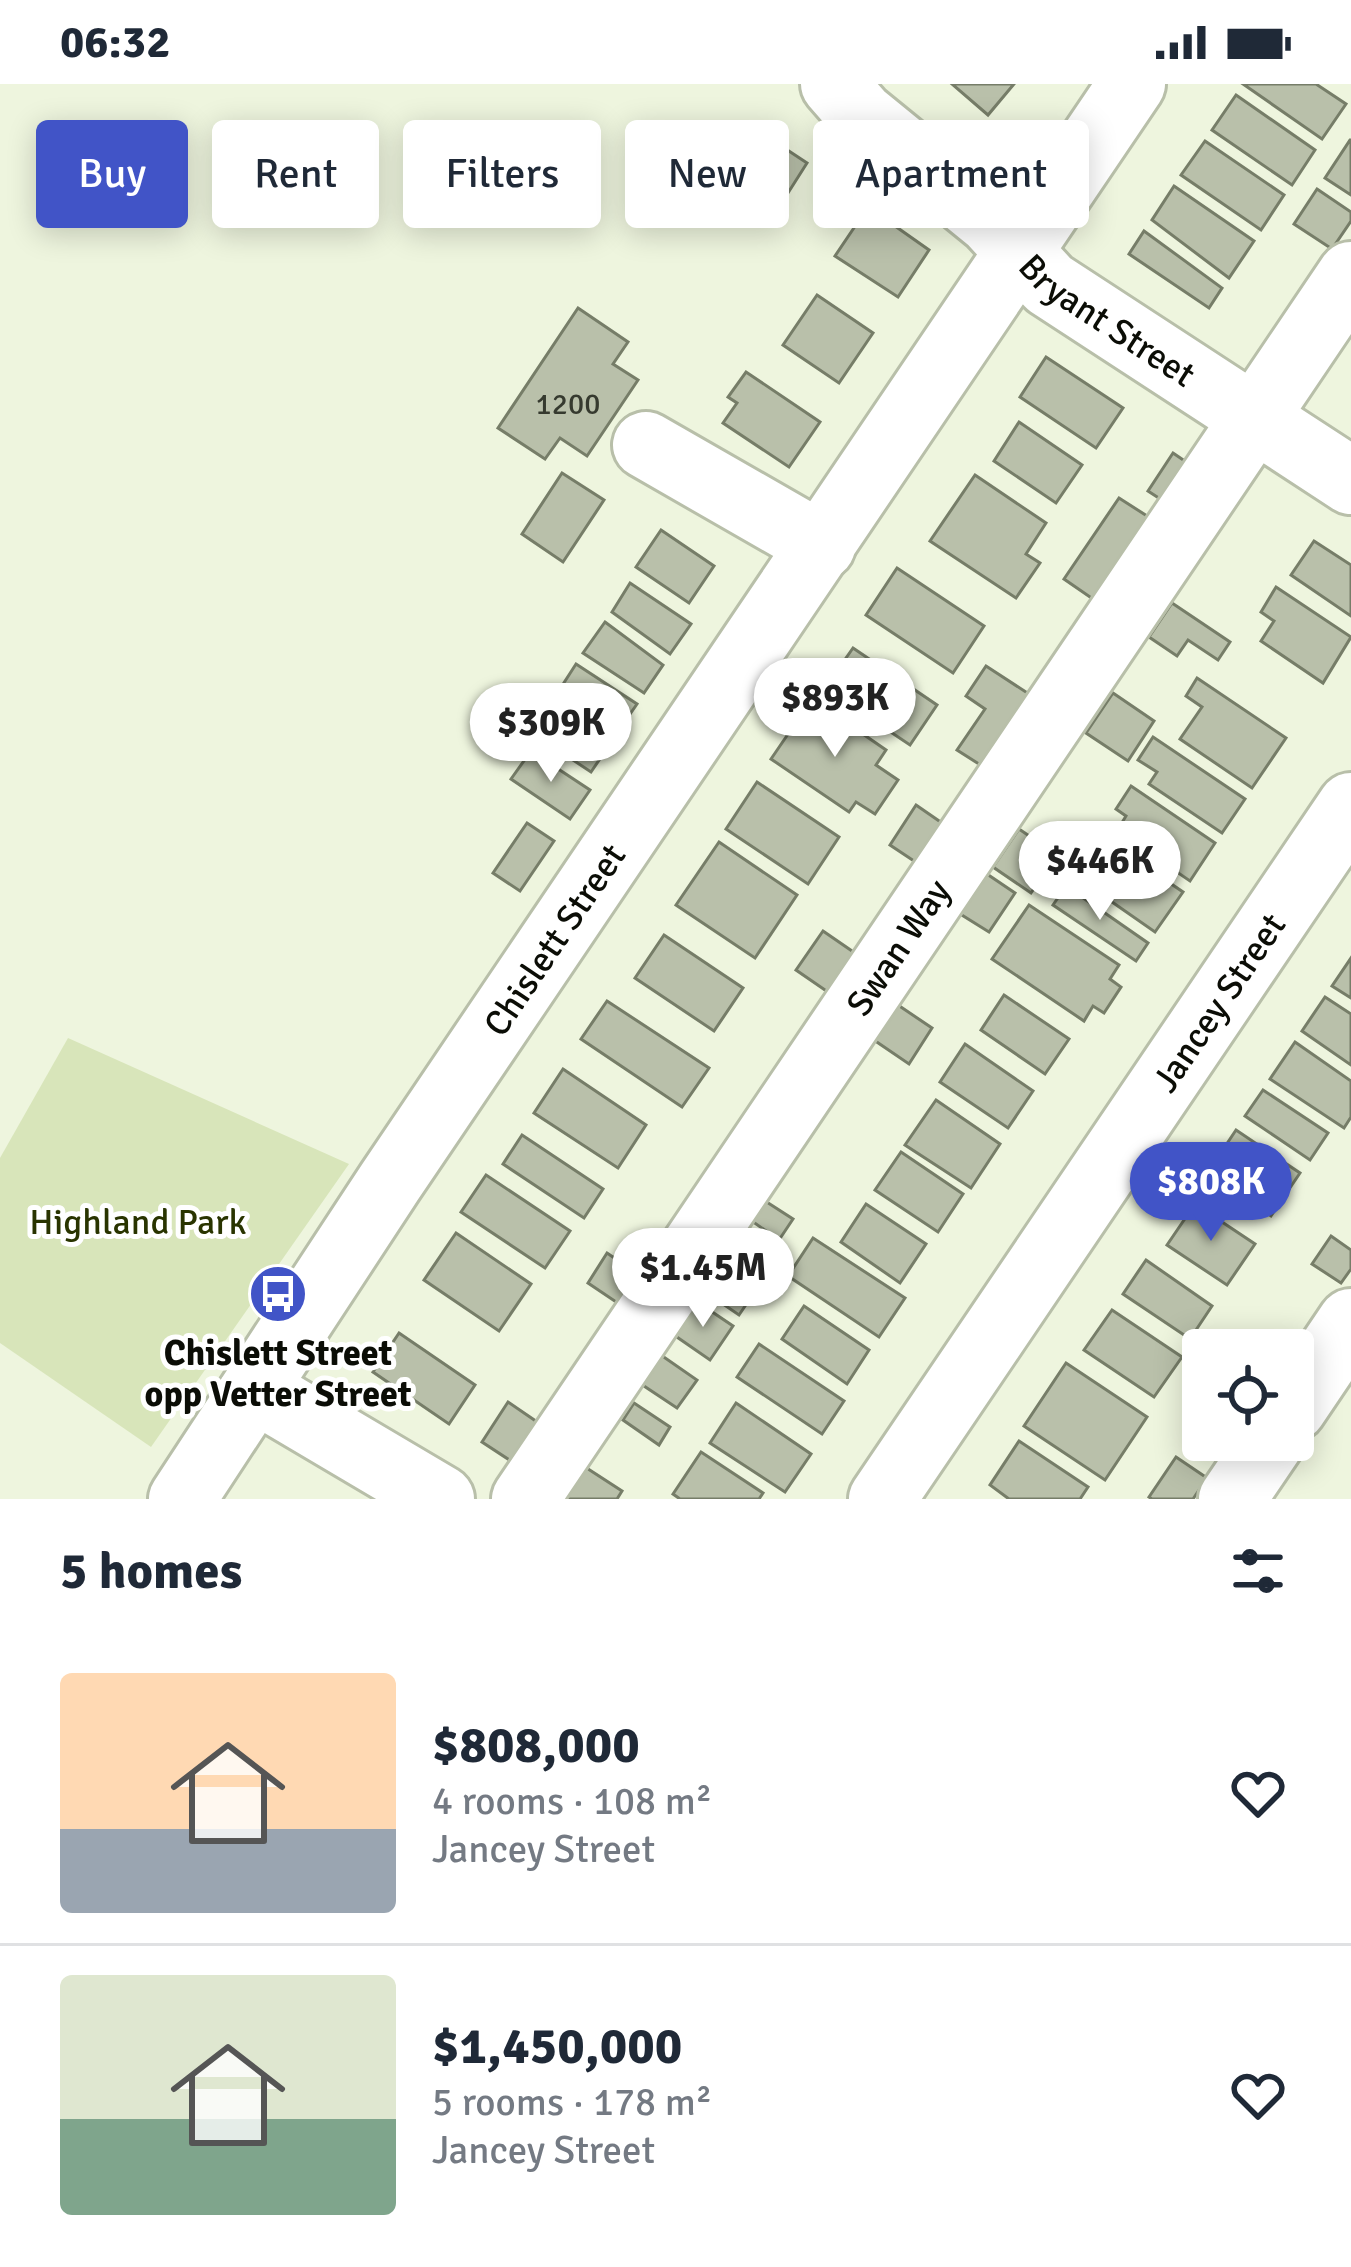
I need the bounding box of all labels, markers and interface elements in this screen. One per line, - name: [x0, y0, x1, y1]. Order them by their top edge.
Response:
- text: 06:32: [60, 15, 170, 70]
- chip: Buy: [36, 120, 188, 228]
- chip: Rent: [212, 120, 379, 228]
- chip: Filters: [403, 120, 601, 228]
- chip: New: [625, 120, 789, 228]
- chip: Apartment: [813, 120, 1089, 228]
- street label: Bryant Street: [1009, 245, 1203, 397]
- house number: 1200: [536, 386, 600, 423]
- pin: $893K: [751, 658, 919, 760]
- text: $893K: [781, 673, 889, 721]
- pin: $309K: [467, 683, 635, 785]
- text: $309K: [497, 698, 605, 746]
- pin: $446K: [1016, 821, 1184, 923]
- street label: Chislett Street: [474, 836, 636, 1045]
- text: $446K: [1046, 836, 1154, 884]
- street label: Swan Way: [837, 871, 961, 1025]
- street label: Jancey Street: [1143, 905, 1296, 1101]
- pin: $808K: [1127, 1142, 1295, 1244]
- text: $808K: [1157, 1157, 1265, 1205]
- park label: Highland Park: [29, 1200, 247, 1245]
- pin: $1.45M: [605, 1228, 801, 1330]
- text: $1.45M: [639, 1243, 767, 1291]
- bus stop icon: Chislett Street opp Vetter Street: [247, 1263, 309, 1325]
- map controls: [1182, 1329, 1314, 1461]
- button: locate: [1182, 1329, 1314, 1461]
- place label: Chislett Street opp Vetter Street: [145, 1331, 411, 1417]
- icon: filters: [1225, 1538, 1291, 1604]
- text: 5 homes: [60, 1540, 242, 1603]
- text: $808,000: [432, 1714, 640, 1777]
- icon: home: [156, 1721, 300, 1865]
- icon: heart: [1225, 1760, 1291, 1826]
- text: 4 rooms · 108 m²: [432, 1777, 712, 1825]
- text: Jancey Street: [432, 1825, 655, 1873]
- text: $1,450,000: [432, 2015, 682, 2078]
- icon: home: [156, 2023, 300, 2167]
- icon: heart: [1225, 2062, 1291, 2128]
- text: 5 rooms · 178 m²: [432, 2078, 712, 2126]
- text: Jancey Street: [432, 2126, 655, 2174]

